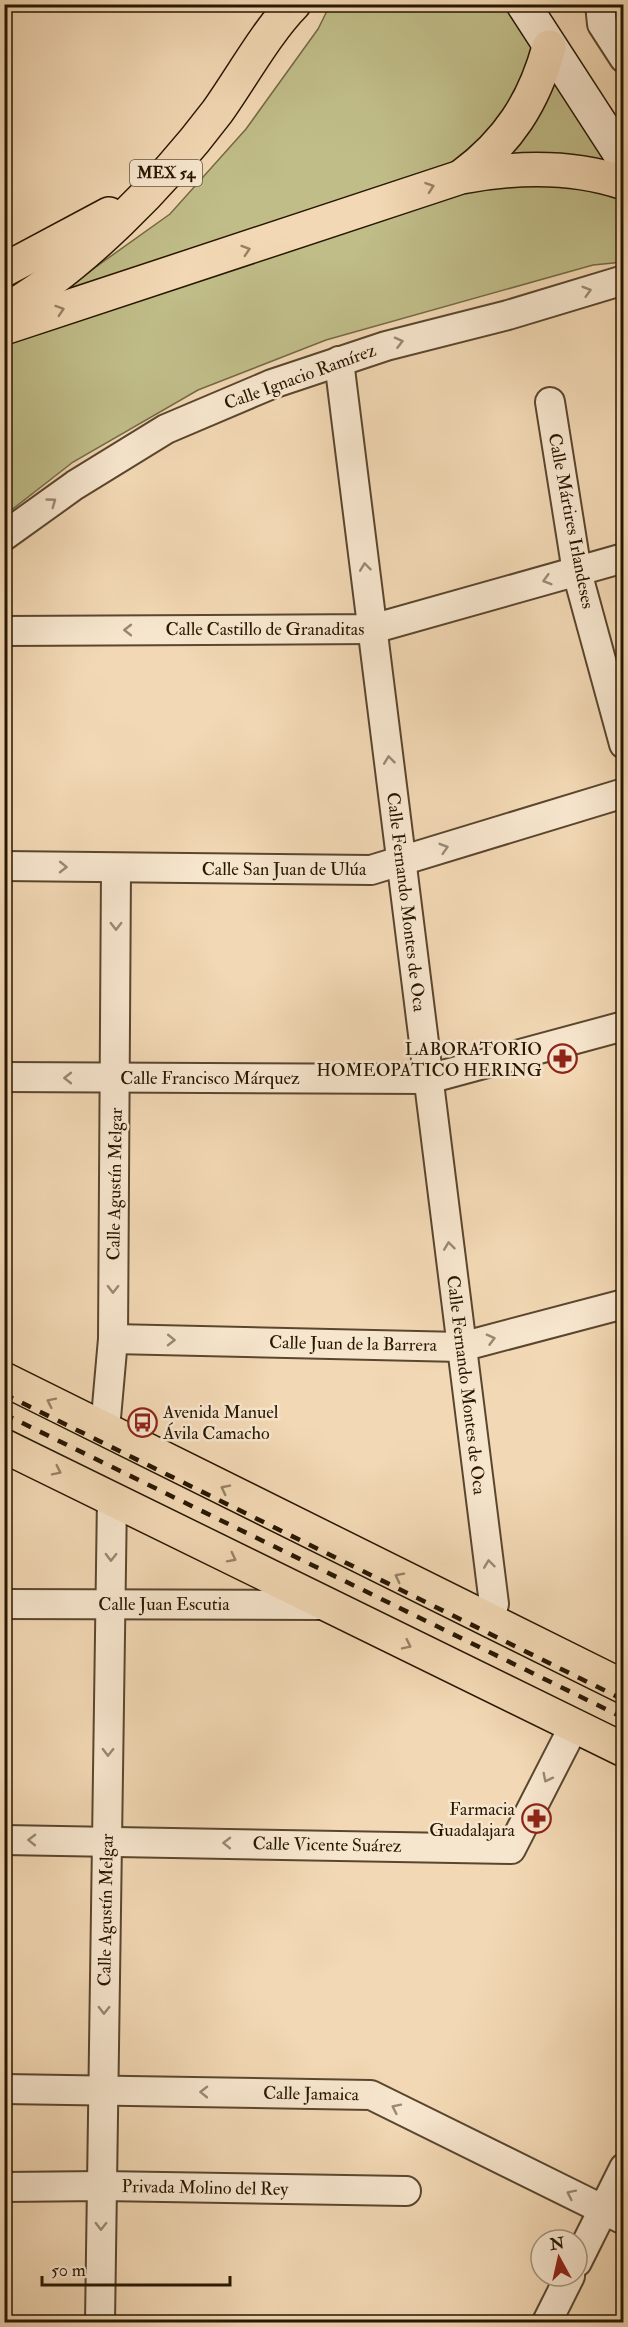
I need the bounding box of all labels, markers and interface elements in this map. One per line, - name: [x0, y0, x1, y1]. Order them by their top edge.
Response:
- road number: MEX 54: [130, 160, 202, 186]
- one-way arrow: [424, 182, 435, 195]
- one-way arrow: [240, 245, 251, 257]
- one-way arrow: [581, 286, 592, 298]
- one-way arrow: [54, 305, 65, 317]
- one-way arrow: [394, 337, 404, 350]
- street label: Calle Ignacio Ramírez: [221, 339, 379, 415]
- street label: Calle Mártires Irlandeses: [543, 431, 599, 611]
- one-way arrow: [46, 498, 57, 509]
- one-way arrow: [359, 562, 371, 571]
- one-way arrow: [542, 573, 553, 585]
- street label: Calle Castillo de Granaditas: [166, 618, 364, 641]
- one-way arrow: [123, 624, 132, 636]
- one-way arrow: [383, 756, 395, 765]
- street label: Calle Fernando Montes de Oca: [381, 791, 431, 1014]
- one-way arrow: [438, 843, 449, 855]
- street label: Calle San Juan de Ulúa: [202, 858, 367, 881]
- one-way arrow: [58, 861, 67, 873]
- one-way arrow: [110, 922, 122, 931]
- place label: LABORATORIO HOMEOPATICO HERING: [316, 1038, 542, 1082]
- pharmacy icon: LABORATORIO HOMEOPATICO HERING: [547, 1043, 579, 1075]
- street label: Calle Francisco Márquez: [120, 1067, 300, 1090]
- one-way arrow: [64, 1072, 73, 1084]
- street label: Calle Agustín Melgar: [102, 1107, 128, 1261]
- one-way arrow: [443, 1241, 455, 1250]
- street label: Calle Fernando Montes de Oca: [441, 1274, 491, 1497]
- one-way arrow: [107, 1285, 119, 1294]
- street label: Calle Juan de la Barrera: [269, 1331, 438, 1357]
- one-way arrow: [486, 1333, 496, 1346]
- one-way arrow: [167, 1334, 176, 1347]
- one-way arrow: [46, 1397, 57, 1409]
- place label: Avenida Manuel Ávila Camacho: [162, 1401, 279, 1445]
- bus stop icon: Avenida Manuel Ávila Camacho: [126, 1406, 158, 1438]
- one-way arrow: [51, 1464, 62, 1476]
- one-way arrow: [221, 1485, 231, 1496]
- one-way arrow: [225, 1551, 236, 1563]
- one-way arrow: [105, 1552, 117, 1561]
- one-way arrow: [483, 1560, 495, 1569]
- one-way arrow: [395, 1572, 406, 1584]
- street label: Calle Juan Escutia: [98, 1593, 230, 1616]
- one-way arrow: [400, 1637, 411, 1649]
- one-way arrow: [102, 1747, 114, 1756]
- one-way arrow: [543, 1772, 555, 1783]
- place label: Farmacia Guadalajara: [429, 1798, 516, 1842]
- pharmacy icon: Farmacia Guadalajara: [520, 1803, 552, 1835]
- street label: Calle Vicente Suárez: [252, 1832, 402, 1858]
- street label: Calle Agustín Melgar: [93, 1833, 119, 1987]
- one-way arrow: [28, 1834, 37, 1846]
- one-way arrow: [223, 1837, 232, 1849]
- one-way arrow: [98, 2005, 111, 2014]
- street label: Calle Jamaica: [263, 2082, 360, 2106]
- one-way arrow: [200, 2086, 209, 2099]
- one-way arrow: [392, 2103, 403, 2115]
- street label: Privada Molino del Rey: [121, 2175, 290, 2201]
- one-way arrow: [567, 2190, 577, 2201]
- one-way arrow: [95, 2221, 107, 2230]
- north arrow: [529, 2228, 589, 2288]
- text: N: [548, 2233, 566, 2255]
- scale bar: [42, 2249, 230, 2287]
- text: 50 m: [51, 2259, 86, 2282]

